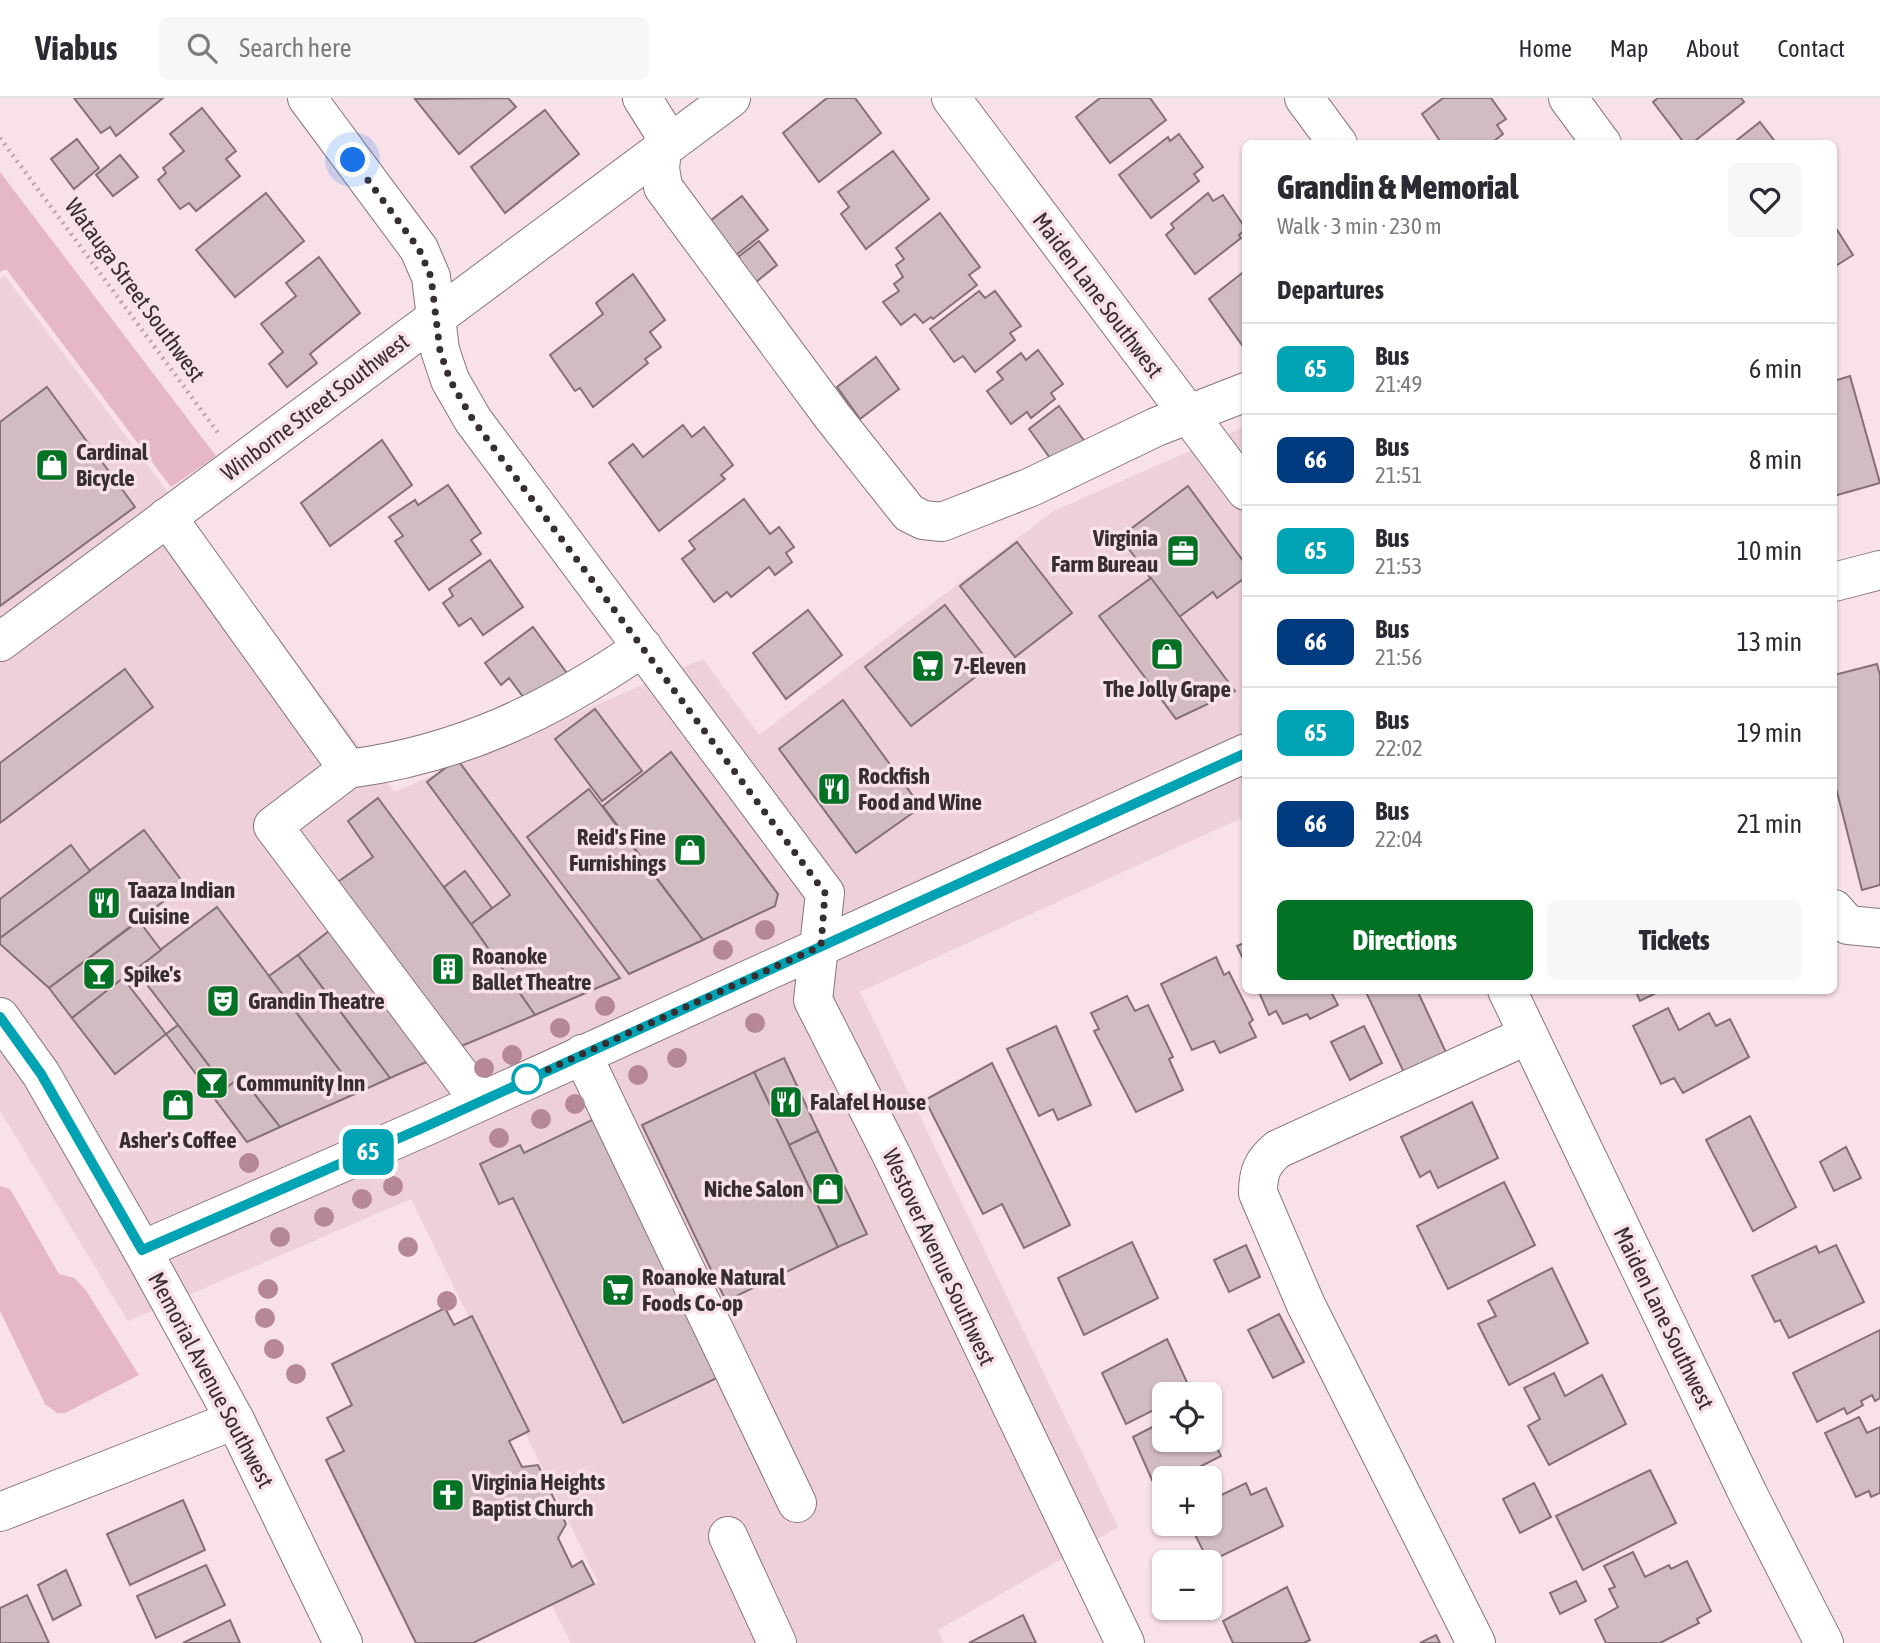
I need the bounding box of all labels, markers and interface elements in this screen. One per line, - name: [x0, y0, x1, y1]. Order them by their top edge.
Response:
- search box: [159, 17, 649, 80]
- text: Viabus: [35, 29, 117, 67]
- icon: search: [183, 29, 221, 67]
- text: Search here: [239, 33, 352, 63]
- text: Home: [1518, 35, 1572, 62]
- text: Map: [1610, 35, 1648, 62]
- text: About: [1686, 35, 1739, 62]
- text: Contact: [1777, 35, 1845, 62]
- your location: [335, 142, 370, 177]
- button: heart: [1728, 163, 1802, 237]
- text: Grandin & Memorial: [1277, 168, 1518, 206]
- street label: Watauga Street Southwest: [60, 193, 210, 387]
- street label: Maiden Lane Southwest: [1028, 208, 1168, 382]
- text: Walk · 3 min · 230 m: [1277, 213, 1441, 239]
- text: Departures: [1277, 275, 1384, 305]
- street label: Winborne Street Southwest: [216, 328, 414, 486]
- text: Bus: [1375, 341, 1409, 371]
- text: 6 min: [1749, 354, 1802, 384]
- text: 65: [1304, 355, 1327, 382]
- text: 21:49: [1375, 371, 1422, 397]
- text: Bus: [1375, 432, 1409, 462]
- place label: Cardinal Bicycle: [76, 439, 149, 491]
- text: 8 min: [1749, 445, 1802, 475]
- shop icon: Cardinal Bicycle: [33, 446, 71, 484]
- text: 66: [1304, 446, 1327, 473]
- text: 21:51: [1375, 462, 1422, 488]
- text: Bus: [1375, 523, 1409, 553]
- place label: Virginia Farm Bureau: [1051, 525, 1158, 577]
- office icon: Virginia Farm Bureau: [1164, 532, 1202, 570]
- text: 10 min: [1737, 536, 1802, 566]
- text: 65: [1304, 537, 1327, 564]
- text: 21:53: [1375, 553, 1422, 579]
- text: Bus: [1375, 614, 1409, 644]
- text: 13 min: [1737, 627, 1802, 657]
- text: 66: [1304, 628, 1327, 655]
- shop icon: The Jolly Grape: [1148, 635, 1186, 673]
- text: 21:56: [1375, 644, 1422, 670]
- supermarket icon: 7-Eleven: [909, 647, 947, 685]
- place label: 7-Eleven: [953, 653, 1026, 679]
- place label: The Jolly Grape: [1103, 676, 1231, 702]
- text: Bus: [1375, 705, 1409, 735]
- text: 19 min: [1737, 718, 1802, 748]
- text: 65: [1304, 719, 1327, 746]
- text: 22:02: [1375, 735, 1423, 761]
- place label: Rockfish Food and Wine: [858, 763, 982, 815]
- restaurant icon: Rockfish Food and Wine: [815, 770, 853, 808]
- text: Bus: [1375, 796, 1409, 826]
- text: 21 min: [1737, 809, 1802, 839]
- text: 66: [1304, 810, 1327, 837]
- place label: Reid's Fine Furnishings: [569, 824, 666, 876]
- text: 22:04: [1375, 826, 1423, 852]
- shop icon: Reid's Fine Furnishings: [671, 831, 709, 869]
- place label: Taaza Indian Cuisine: [128, 877, 235, 929]
- restaurant icon: Taaza Indian Cuisine: [85, 884, 123, 922]
- button: Directions: [1277, 900, 1533, 980]
- button: Tickets: [1547, 900, 1802, 980]
- place label: Roanoke Ballet Theatre: [472, 943, 592, 995]
- building icon: Roanoke Ballet Theatre: [429, 950, 467, 988]
- bar icon: Spike's: [80, 955, 118, 993]
- place label: Spike's: [124, 961, 181, 987]
- theatre icon: Grandin Theatre: [204, 982, 242, 1020]
- place label: Grandin Theatre: [248, 988, 385, 1014]
- bar icon: Community Inn: [193, 1064, 231, 1102]
- unlabelled marker: [512, 1064, 542, 1094]
- place label: Community Inn: [236, 1070, 365, 1096]
- restaurant icon: Falafel House: [767, 1083, 805, 1121]
- shop icon: Asher's Coffee: [159, 1086, 197, 1124]
- place label: Falafel House: [810, 1089, 926, 1115]
- place label: Asher's Coffee: [118, 1127, 237, 1153]
- line badge: 65: [336, 1129, 400, 1175]
- text: 65: [357, 1138, 379, 1165]
- street label: Westover Avenue Southwest: [877, 1145, 1001, 1369]
- shop icon: Niche Salon: [809, 1170, 847, 1208]
- place label: Niche Salon: [704, 1176, 804, 1202]
- street label: Maiden Lane Southwest: [1609, 1223, 1719, 1413]
- place label: Roanoke Natural Foods Co-op: [642, 1264, 786, 1316]
- street label: Memorial Avenue Southwest: [143, 1268, 279, 1492]
- supermarket icon: Roanoke Natural Foods Co-op: [599, 1271, 637, 1309]
- map controls: [1152, 1382, 1222, 1620]
- button: locate: [1152, 1382, 1222, 1452]
- button: +: [1152, 1466, 1222, 1536]
- place label: Virginia Heights Baptist Church: [471, 1469, 605, 1521]
- church icon: Virginia Heights Baptist Church: [429, 1476, 467, 1514]
- button: −: [1152, 1550, 1222, 1620]

